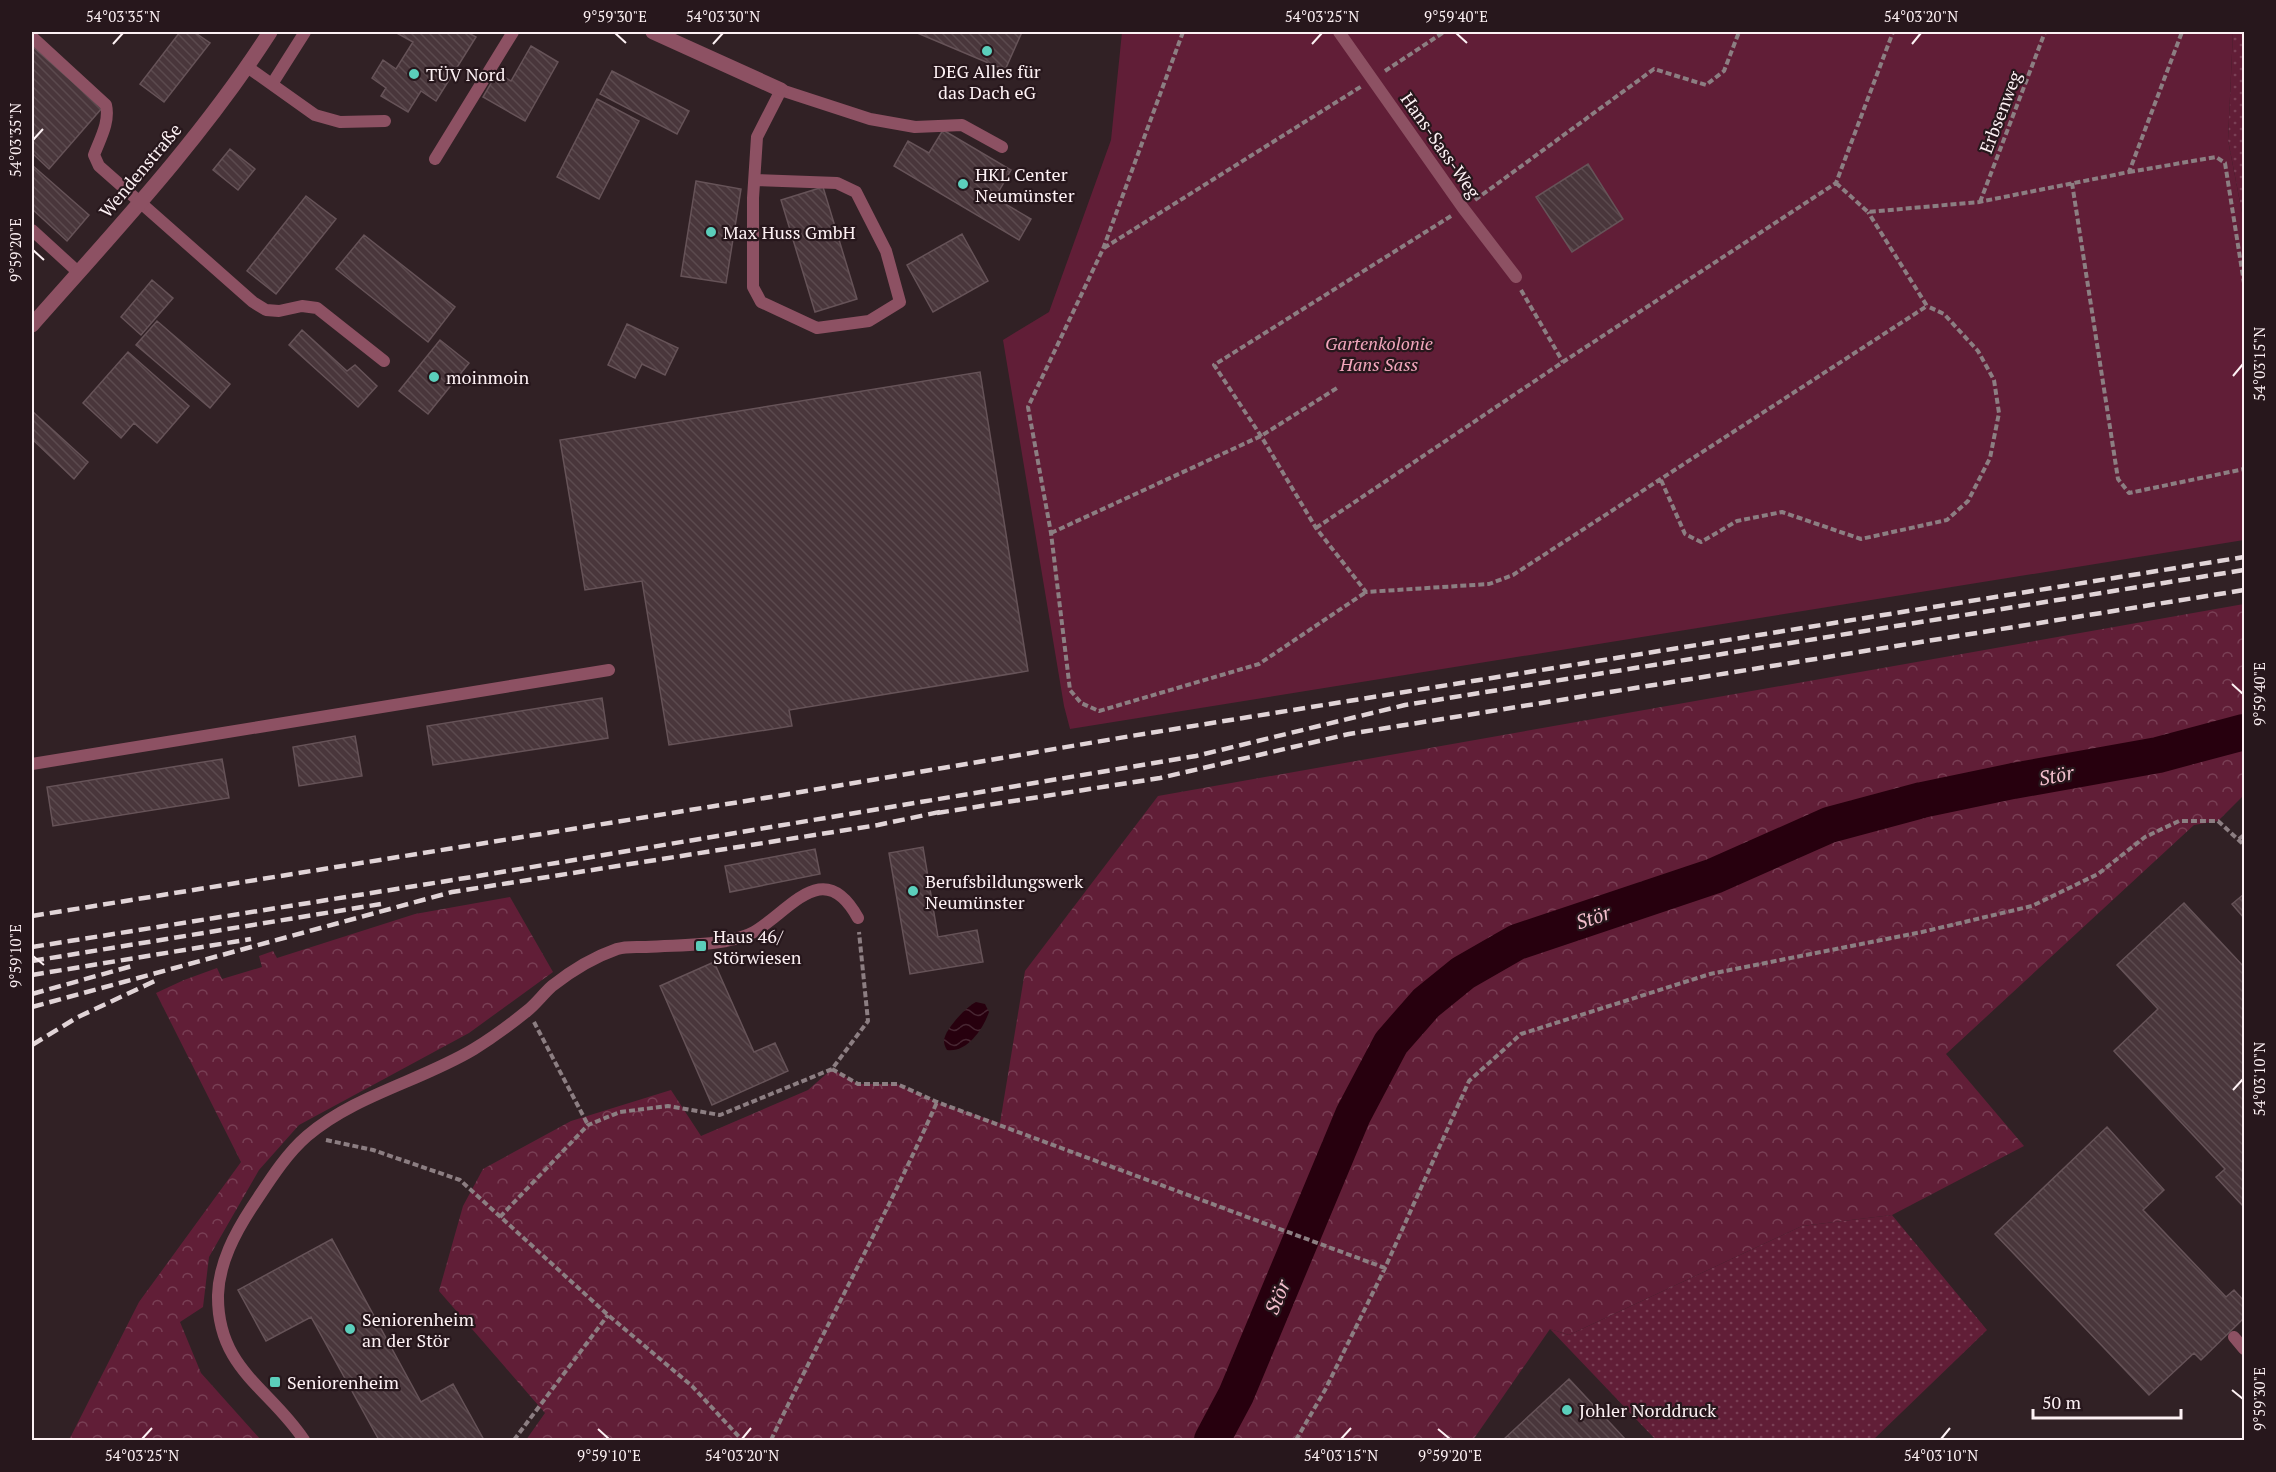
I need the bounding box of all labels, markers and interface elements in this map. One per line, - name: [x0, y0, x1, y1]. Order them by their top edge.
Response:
- text: 54°03'35"N: [86, 6, 160, 26]
- text: 9°59'30"E: [583, 6, 647, 26]
- text: 54°03'30"N: [686, 6, 760, 26]
- text: 54°03'25"N: [1285, 6, 1359, 26]
- text: 9°59'40"E: [1424, 6, 1488, 26]
- text: 54°03'20"N: [1884, 6, 1958, 26]
- marker: DEG Alles für das Dach eG: [980, 44, 994, 58]
- place label: DEG Alles für das Dach eG: [933, 59, 1041, 104]
- place label: TÜV Nord: [426, 62, 505, 86]
- marker: TÜV Nord: [407, 67, 421, 81]
- street label: Erbsenweg: [1973, 67, 2027, 157]
- street label: Hans-Sass-Weg: [1396, 87, 1487, 203]
- text: 54°03'35"N: [5, 103, 25, 177]
- street label: Wendenstraße: [93, 118, 187, 222]
- place label: HKL Center Neumünster: [975, 162, 1075, 207]
- marker: HKL Center Neumünster: [956, 177, 970, 191]
- text: 9°59'20"E: [5, 218, 25, 282]
- place label: Max Huss GmbH: [723, 220, 856, 244]
- marker: Max Huss GmbH: [704, 225, 718, 239]
- text: 54°03'15"N: [2249, 327, 2269, 401]
- park label: Gartenkolonie Hans Sass: [1325, 331, 1433, 376]
- place label: moinmoin: [446, 365, 530, 389]
- marker: moinmoin: [427, 370, 441, 384]
- text: 9°59'40"E: [2249, 662, 2269, 726]
- water label: Stör: [2036, 758, 2077, 792]
- place label: Berufsbildungswerk Neumünster: [925, 869, 1084, 914]
- marker: Berufsbildungswerk Neumünster: [906, 884, 920, 898]
- water label: Stör: [1572, 898, 1615, 935]
- text: 9°59'10"E: [5, 924, 25, 988]
- place label: Haus 46/ Störwiesen: [713, 924, 802, 969]
- marker: Haus 46/ Störwiesen: [694, 939, 708, 953]
- text: 54°03'10"N: [2249, 1042, 2269, 1116]
- water label: Stör: [1258, 1274, 1297, 1318]
- place label: Seniorenheim an der Stör: [362, 1307, 474, 1352]
- marker: Seniorenheim an der Stör: [343, 1322, 357, 1336]
- text: 9°59'30"E: [2249, 1367, 2269, 1431]
- place label: Seniorenheim: [287, 1370, 399, 1394]
- marker: Seniorenheim: [268, 1375, 282, 1389]
- scale bar: [2033, 1382, 2182, 1420]
- text: 50 m: [2042, 1390, 2082, 1414]
- place label: Johler Norddruck: [1579, 1398, 1717, 1422]
- marker: Johler Norddruck: [1560, 1403, 1574, 1417]
- text: 54°03'25"N: [105, 1445, 179, 1465]
- text: 9°59'10"E: [577, 1445, 641, 1465]
- text: 54°03'20"N: [705, 1445, 779, 1465]
- text: 54°03'15"N: [1304, 1445, 1378, 1465]
- text: 9°59'20"E: [1418, 1445, 1482, 1465]
- text: 54°03'10"N: [1904, 1445, 1978, 1465]

